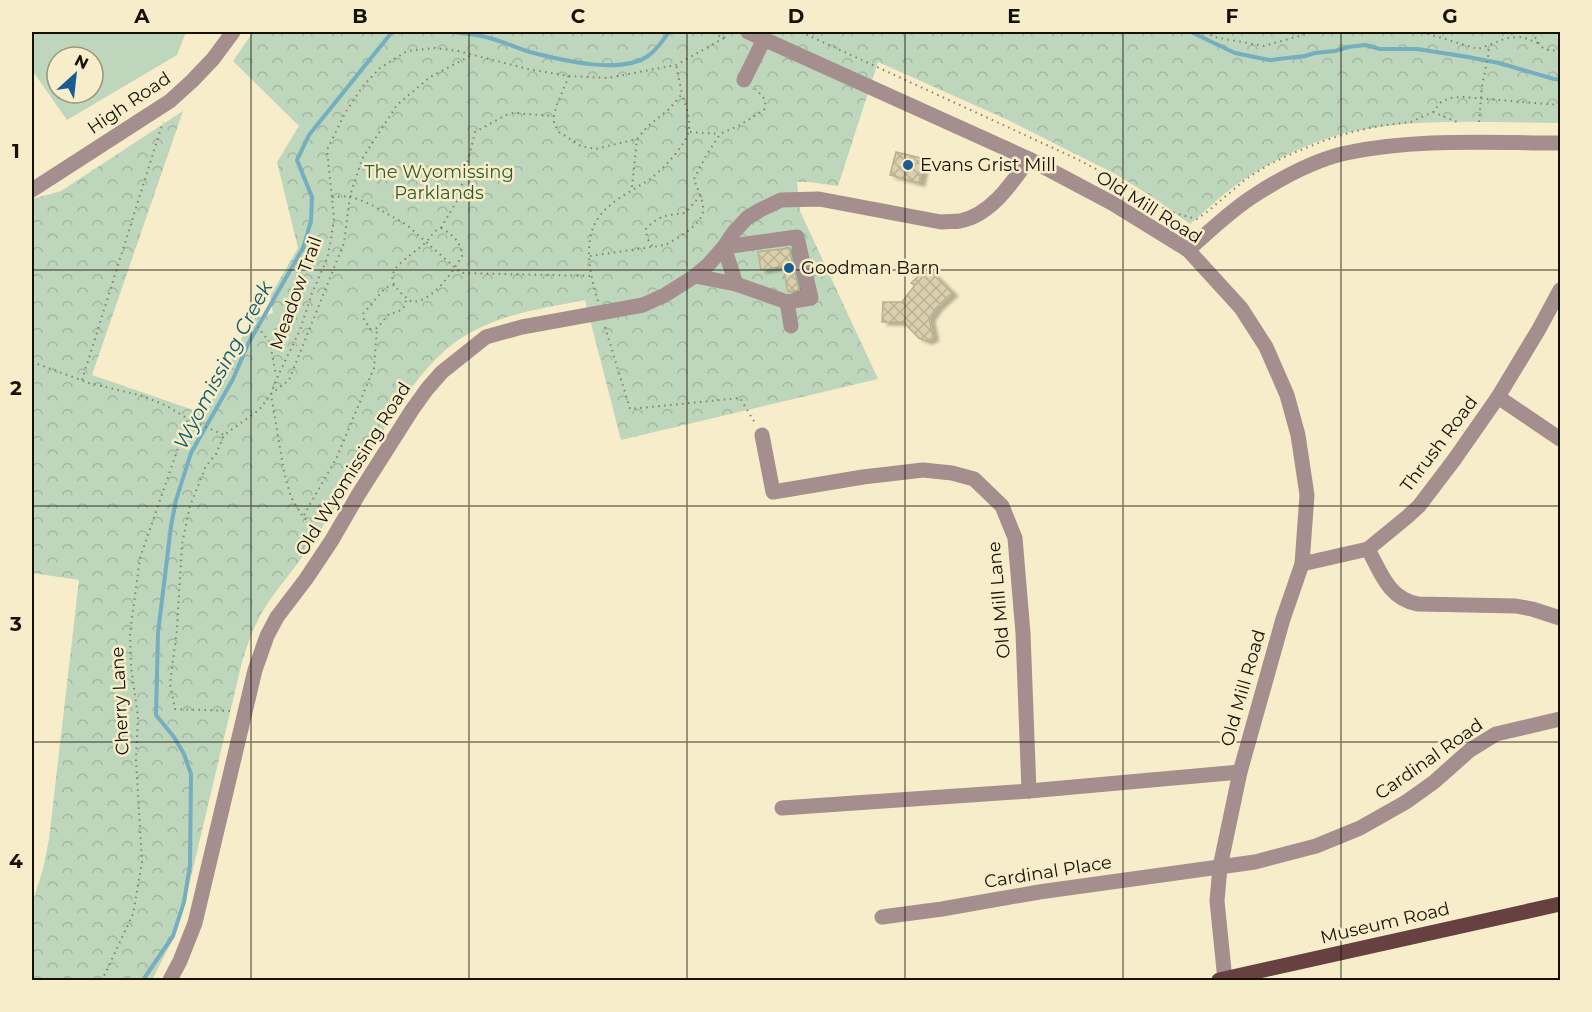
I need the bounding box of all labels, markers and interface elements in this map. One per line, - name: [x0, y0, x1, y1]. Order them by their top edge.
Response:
- text: A: [133, 4, 150, 28]
- text: B: [352, 4, 368, 28]
- text: C: [571, 4, 586, 28]
- text: D: [788, 4, 804, 28]
- text: E: [1007, 4, 1021, 28]
- text: F: [1226, 4, 1239, 28]
- text: G: [1442, 4, 1458, 28]
- north arrow: [45, 45, 105, 105]
- text: N: [72, 51, 92, 73]
- street label: High Road: [83, 67, 175, 139]
- text: 1: [12, 139, 20, 163]
- place label: Evans Grist Mill: [920, 154, 1056, 176]
- marker: Evans Grist Mill: [901, 158, 915, 172]
- park label: The Wyomissing Parklands: [364, 161, 514, 204]
- street label: Old Mill Road: [1092, 166, 1206, 248]
- street label: Meadow Trail: [265, 233, 327, 353]
- place label: Goodman Barn: [801, 257, 940, 279]
- marker: Goodman Barn: [782, 261, 796, 275]
- water label: Wyomissing Creek: [168, 276, 278, 453]
- text: 2: [10, 376, 22, 400]
- street label: Old Wyomissing Road: [291, 378, 415, 560]
- street label: Thrush Road: [1396, 392, 1482, 496]
- street label: Old Mill Lane: [983, 540, 1015, 660]
- text: 3: [9, 612, 22, 636]
- street label: Old Mill Road: [1216, 627, 1270, 749]
- street label: Cherry Lane: [106, 646, 134, 756]
- street label: Cardinal Road: [1371, 714, 1487, 804]
- text: 4: [9, 849, 23, 873]
- street label: Cardinal Place: [983, 851, 1113, 893]
- street label: Museum Road: [1318, 897, 1452, 949]

